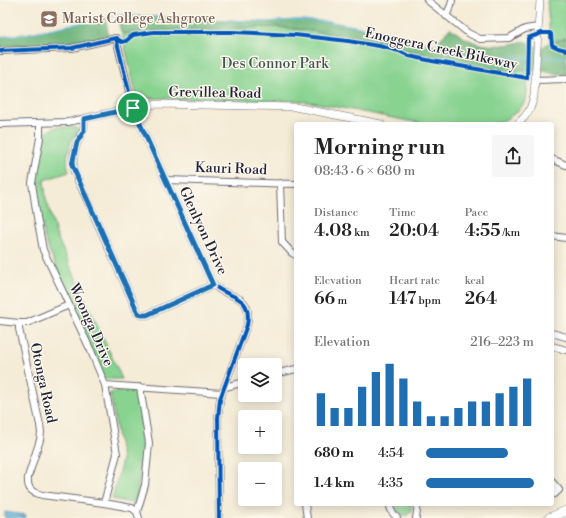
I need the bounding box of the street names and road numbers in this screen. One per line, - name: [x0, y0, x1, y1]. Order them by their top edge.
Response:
- street label: Enoggera Creek Bikeway: [363, 24, 519, 74]
- street label: Grevillea Road: [169, 83, 262, 103]
- street label: Kauri Road: [195, 159, 267, 179]
- street label: Glenlyon Drive: [175, 184, 231, 278]
- street label: Woonga Drive: [64, 280, 117, 369]
- street label: Otonga Road: [26, 341, 60, 425]

